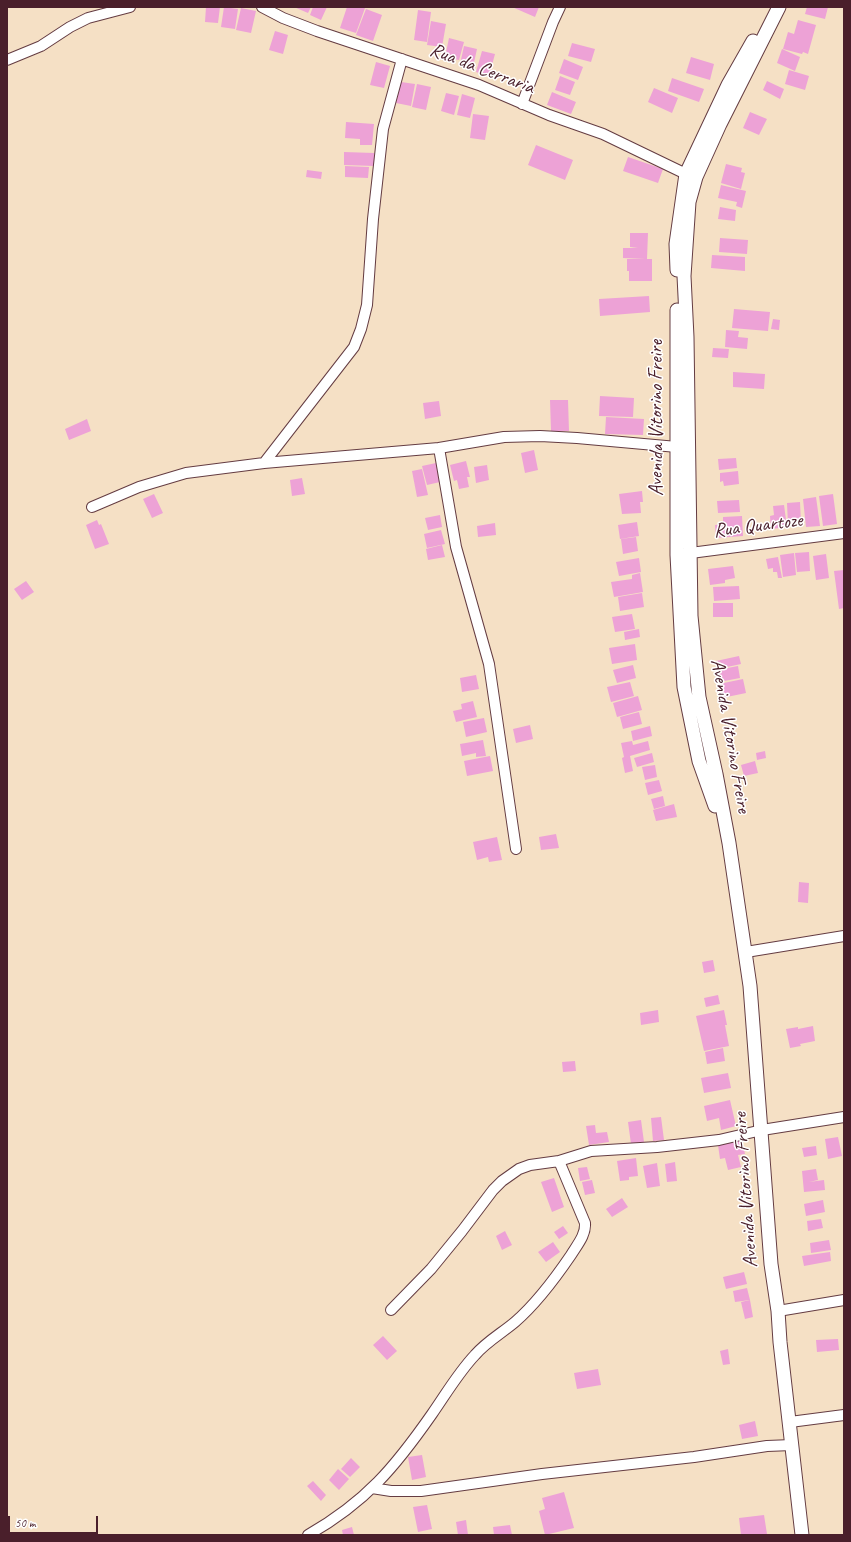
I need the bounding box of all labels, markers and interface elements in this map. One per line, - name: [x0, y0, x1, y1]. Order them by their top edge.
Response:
- street label: Rua da Cerraria: [426, 38, 538, 100]
- street label: Avenida Vitorino Freire: [645, 340, 669, 496]
- street label: Rua Quartoze: [712, 509, 804, 543]
- street label: Avenida Vitorino Freire: [705, 657, 755, 815]
- street label: Avenida Vitorino Freire: [729, 1111, 763, 1269]
- scale bar: [10, 1508, 100, 1534]
- text: 50 m: [15, 1515, 35, 1531]

